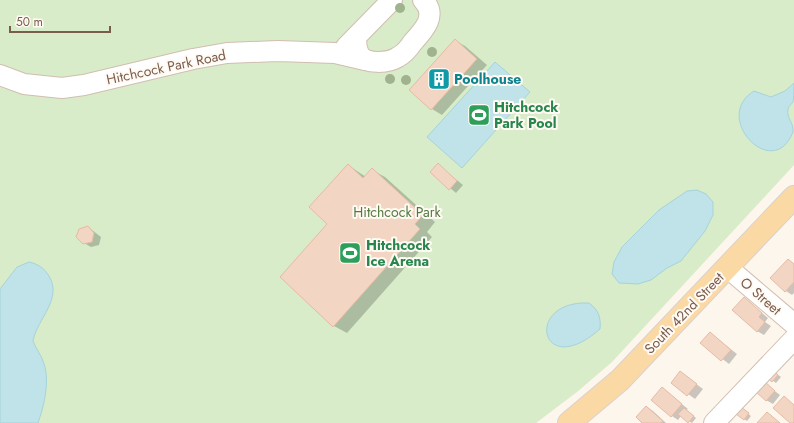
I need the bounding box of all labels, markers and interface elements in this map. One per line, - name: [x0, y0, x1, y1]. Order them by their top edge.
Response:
- scale bar: [10, 8, 110, 34]
- text: 50 m: [16, 13, 43, 31]
- street label: Hitchcock Park Road: [104, 45, 228, 89]
- building icon: Poolhouse: [426, 66, 452, 92]
- place label: Poolhouse: [454, 69, 521, 89]
- place label: Hitchcock Park Pool: [494, 97, 558, 133]
- sports icon: Hitchcock Park Pool: [466, 102, 492, 128]
- park label: Hitchcock Park: [353, 202, 442, 222]
- place label: Hitchcock Ice Arena: [366, 235, 430, 271]
- sports icon: Hitchcock Ice Arena: [337, 240, 363, 266]
- street label: South 42nd Street: [640, 267, 729, 358]
- street label: O Street: [736, 272, 786, 320]

